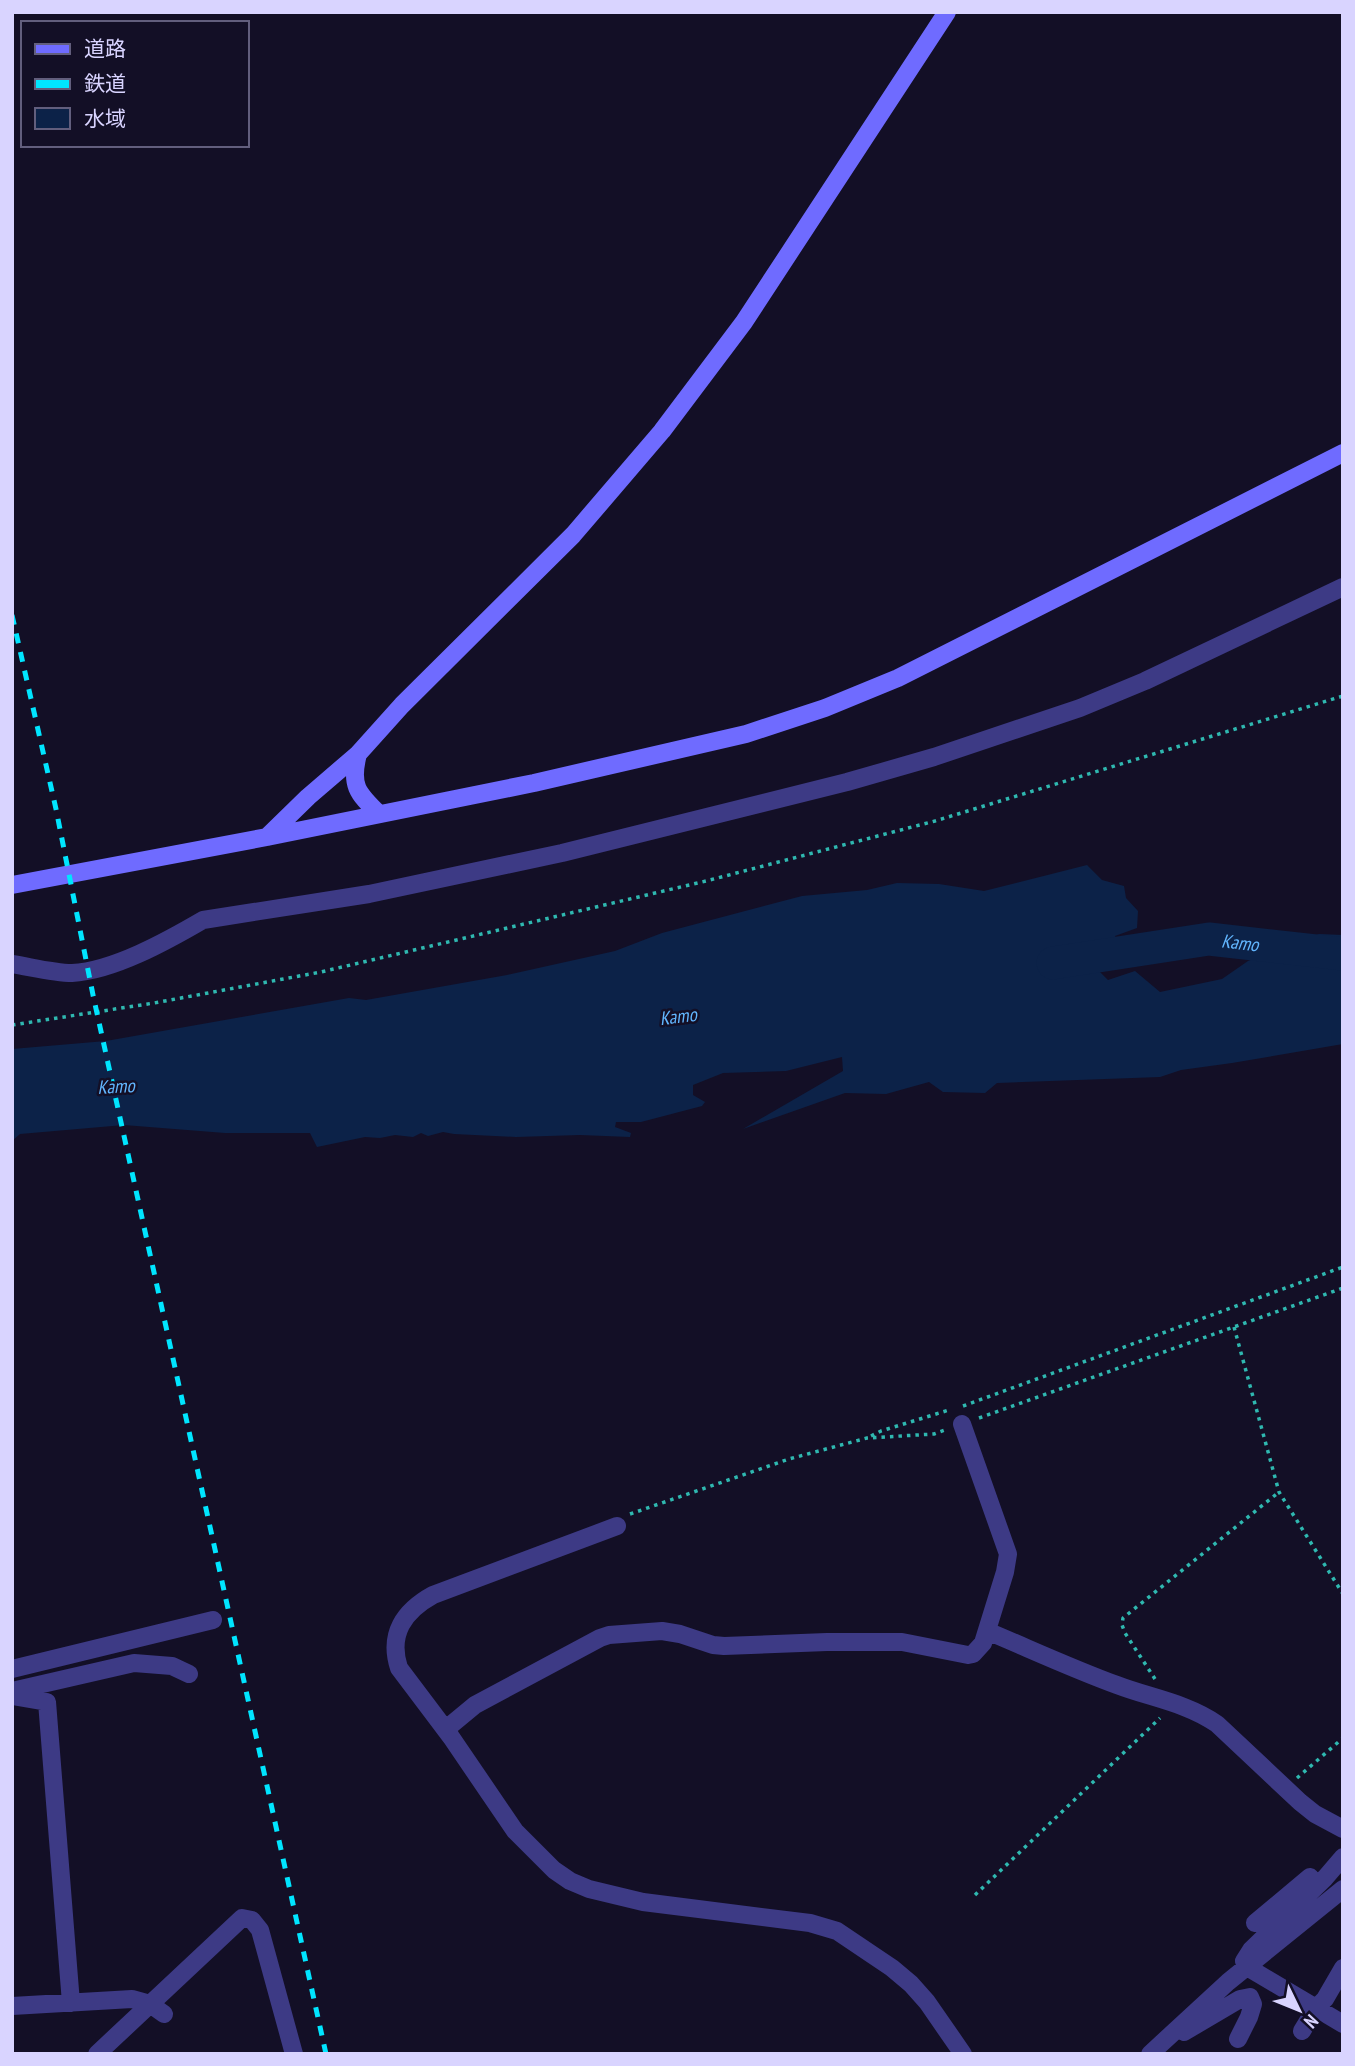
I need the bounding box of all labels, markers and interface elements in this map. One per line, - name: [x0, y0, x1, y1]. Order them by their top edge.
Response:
- legend: [21, 21, 248, 147]
- text: 道路: [84, 35, 126, 62]
- text: 鉄道: [84, 70, 126, 97]
- text: 水域: [84, 105, 126, 132]
- water label: Kamo: [1220, 928, 1262, 957]
- water label: Kamo: [658, 1002, 700, 1030]
- water label: Kamo: [97, 1073, 137, 1099]
- north arrow: [1264, 1975, 1334, 2045]
- text: N: [1299, 2010, 1324, 2034]

